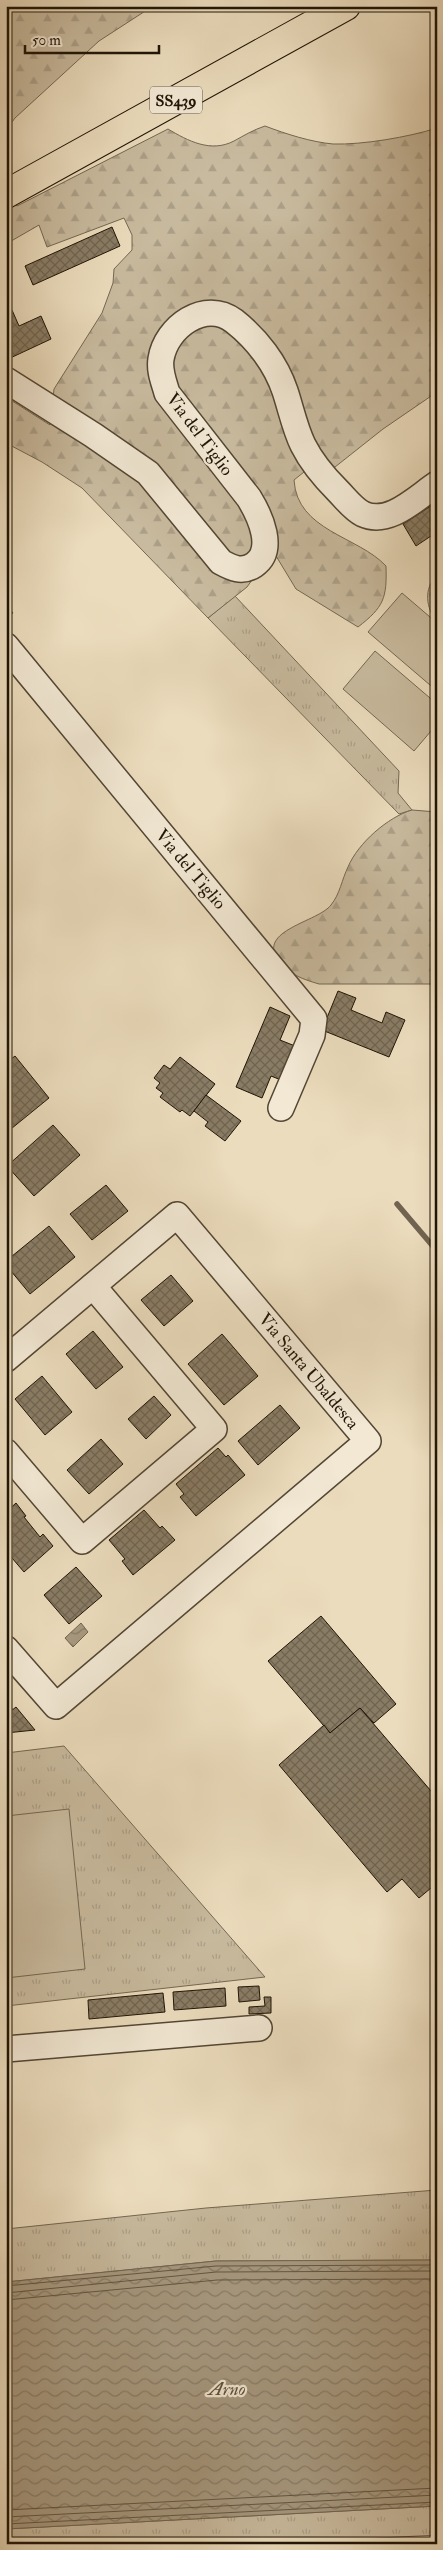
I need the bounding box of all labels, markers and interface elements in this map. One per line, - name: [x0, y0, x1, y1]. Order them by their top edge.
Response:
- scale bar: [25, 22, 159, 54]
- text: 50 m: [32, 31, 61, 50]
- road number: SS439: [150, 86, 202, 114]
- street label: Via del Tiglio: [161, 388, 239, 481]
- street label: Via del Tiglio: [150, 824, 231, 915]
- street label: Via Santa Ubaldesca: [253, 1308, 365, 1435]
- water label: Arno: [206, 2377, 246, 2401]

